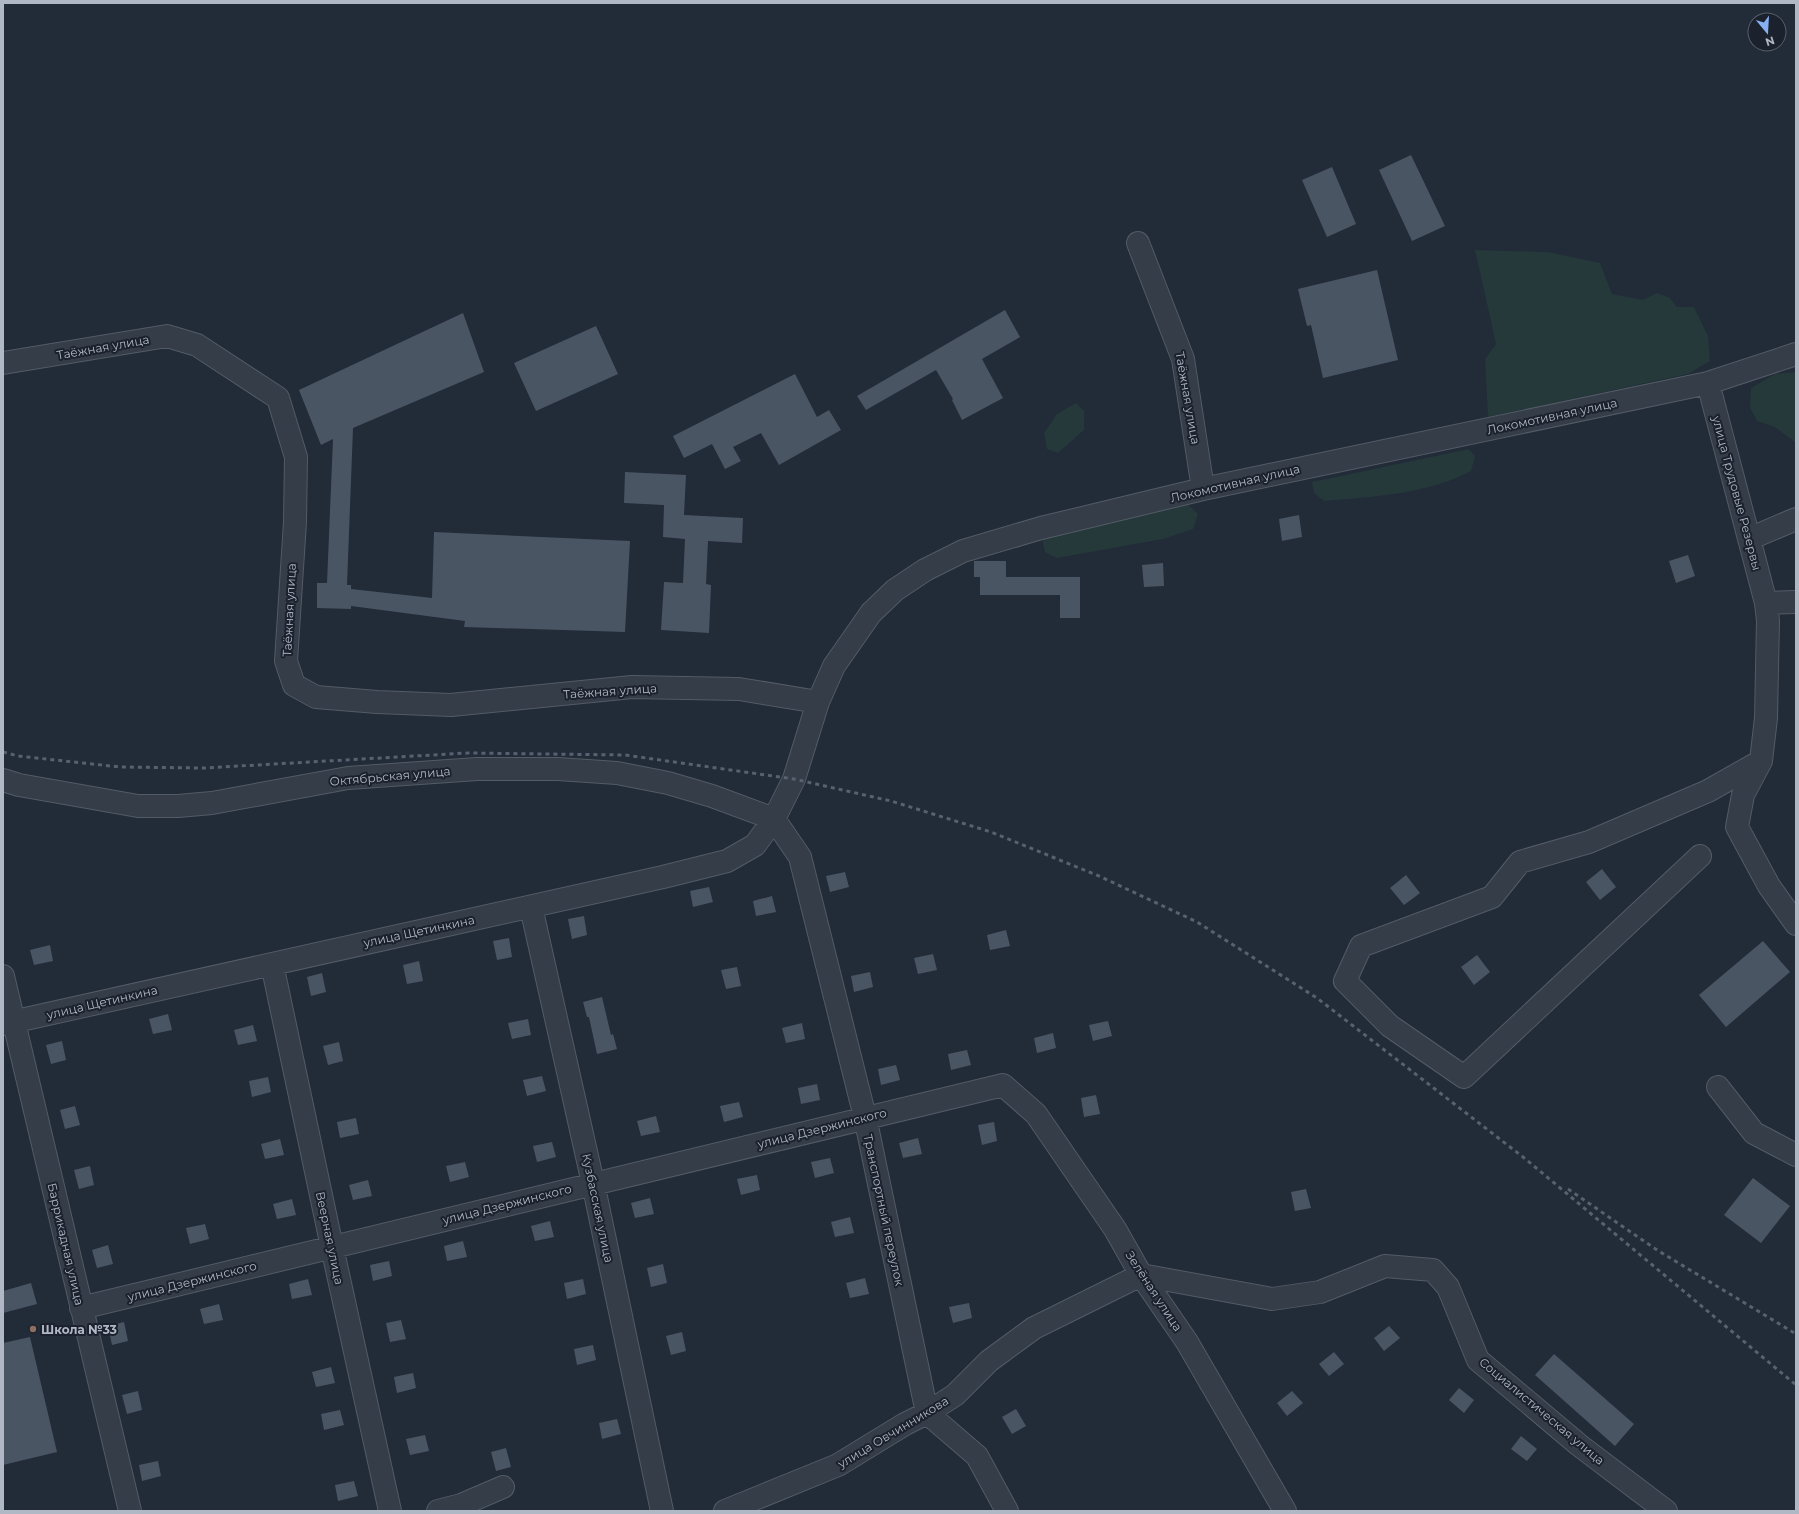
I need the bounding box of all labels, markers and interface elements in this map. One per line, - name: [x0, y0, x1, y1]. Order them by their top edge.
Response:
- north arrow: [1747, 12, 1787, 52]
- text: N: [1764, 33, 1776, 50]
- street label: Таёжная улица: [55, 331, 151, 363]
- street label: Таёжная улица: [1172, 350, 1204, 446]
- street label: Локомотивная улица: [1486, 395, 1618, 437]
- street label: улица Трудовые Резервы: [1709, 413, 1765, 572]
- street label: Локомотивная улица: [1169, 461, 1301, 505]
- street label: Таёжная улица: [279, 563, 299, 657]
- street label: Таёжная улица: [563, 680, 657, 702]
- street label: Октябрьская улица: [329, 763, 451, 789]
- street label: улица Щетинкина: [361, 912, 476, 950]
- street label: улица Щетинкина: [44, 982, 159, 1022]
- street label: улица Дзержинского: [755, 1105, 888, 1152]
- street label: Транспортный переулок: [861, 1133, 907, 1287]
- street label: Кузбасская улица: [579, 1152, 617, 1264]
- street label: Баррикадная улица: [45, 1181, 87, 1307]
- street label: улица Дзержинского: [440, 1181, 573, 1228]
- street label: Веерная улица: [313, 1190, 347, 1286]
- street label: Зелёная улица: [1122, 1248, 1186, 1334]
- street label: улица Дзержинского: [125, 1258, 258, 1305]
- place label: Школа №33: [41, 1322, 117, 1337]
- marker: Школа №33: [28, 1324, 38, 1334]
- street label: Социалистическая улица: [1476, 1354, 1608, 1468]
- street label: улица Овчинникова: [834, 1393, 951, 1472]

